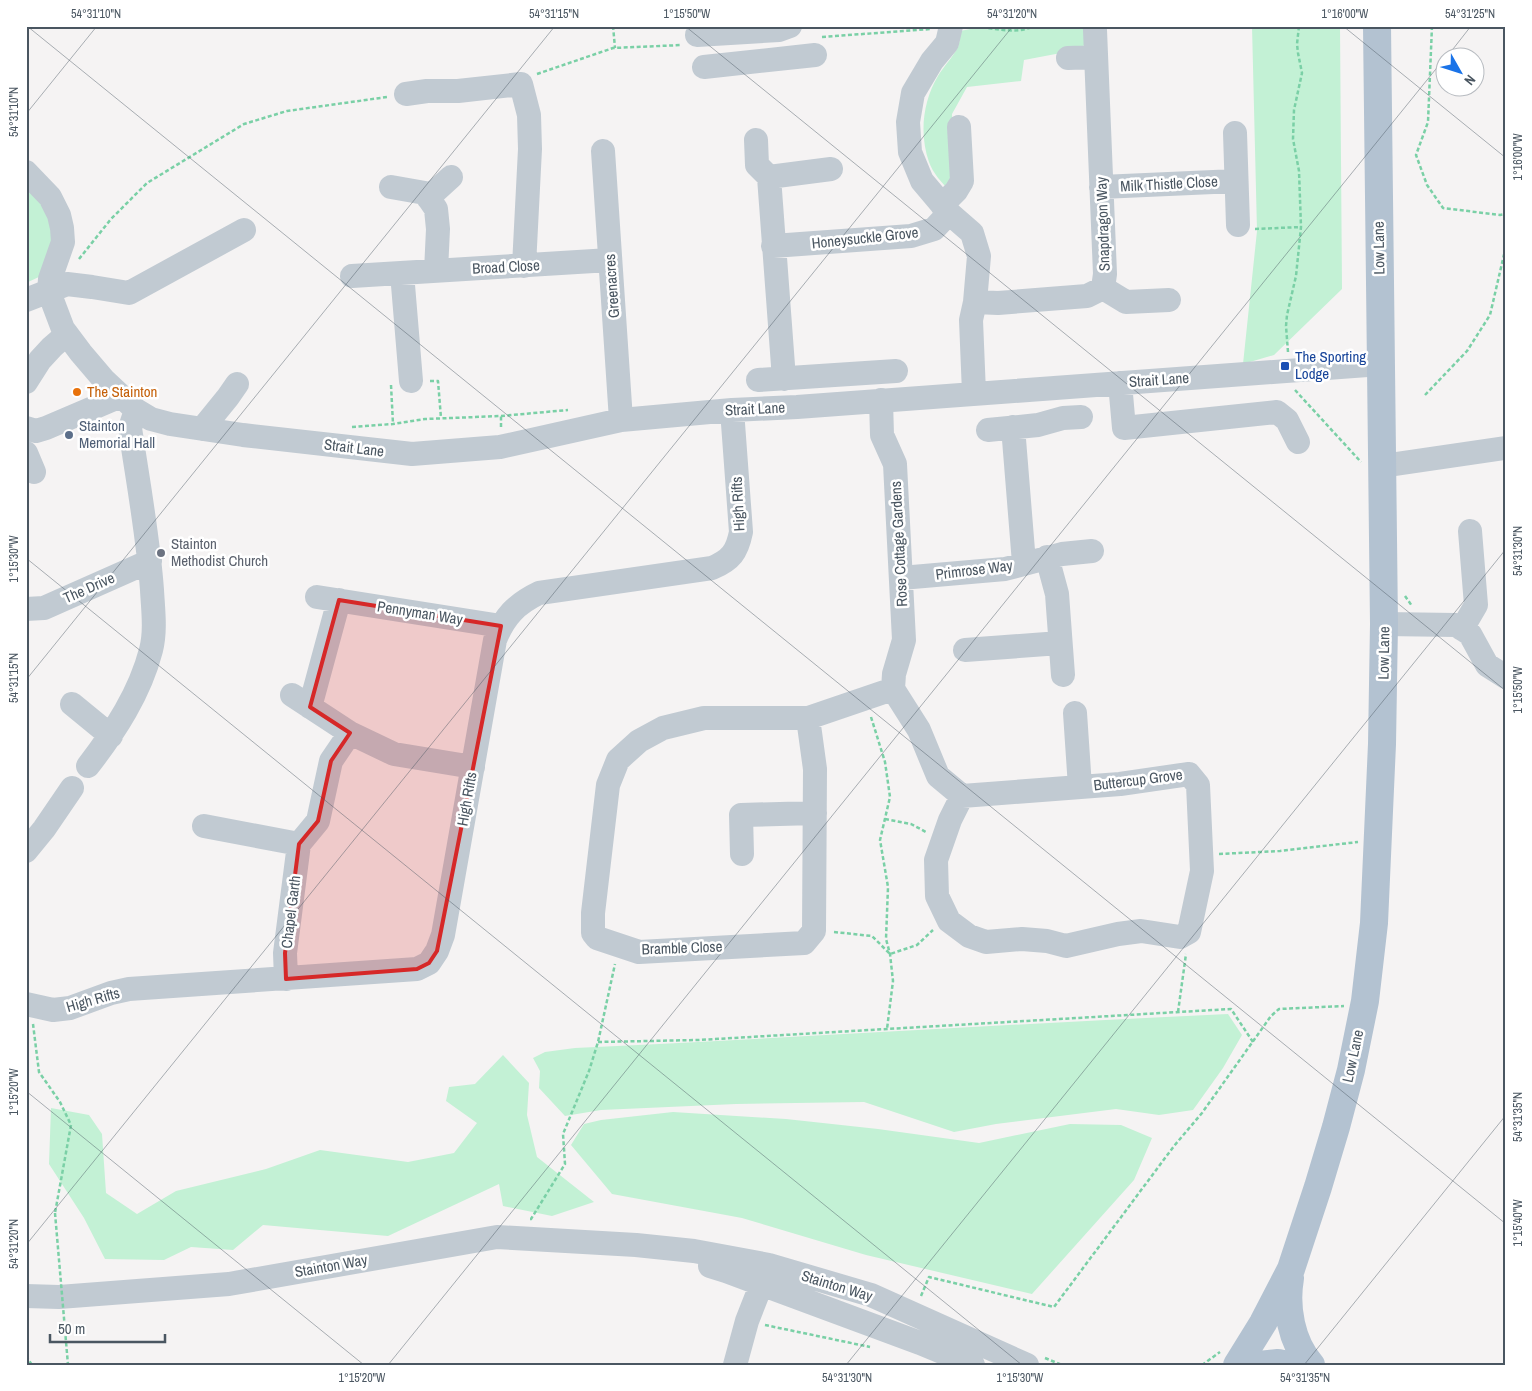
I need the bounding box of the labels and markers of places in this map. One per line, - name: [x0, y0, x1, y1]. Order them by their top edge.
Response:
- place label: The Sporting Lodge: [1295, 346, 1366, 384]
- marker: The Sporting Lodge: [1279, 360, 1291, 372]
- place label: The Stainton: [87, 381, 157, 402]
- marker: The Stainton: [71, 386, 83, 398]
- place label: Stainton Memorial Hall: [79, 415, 155, 453]
- marker: Stainton Memorial Hall: [63, 429, 75, 441]
- place label: Stainton Methodist Church: [171, 533, 268, 571]
- marker: Stainton Methodist Church: [155, 547, 167, 559]

